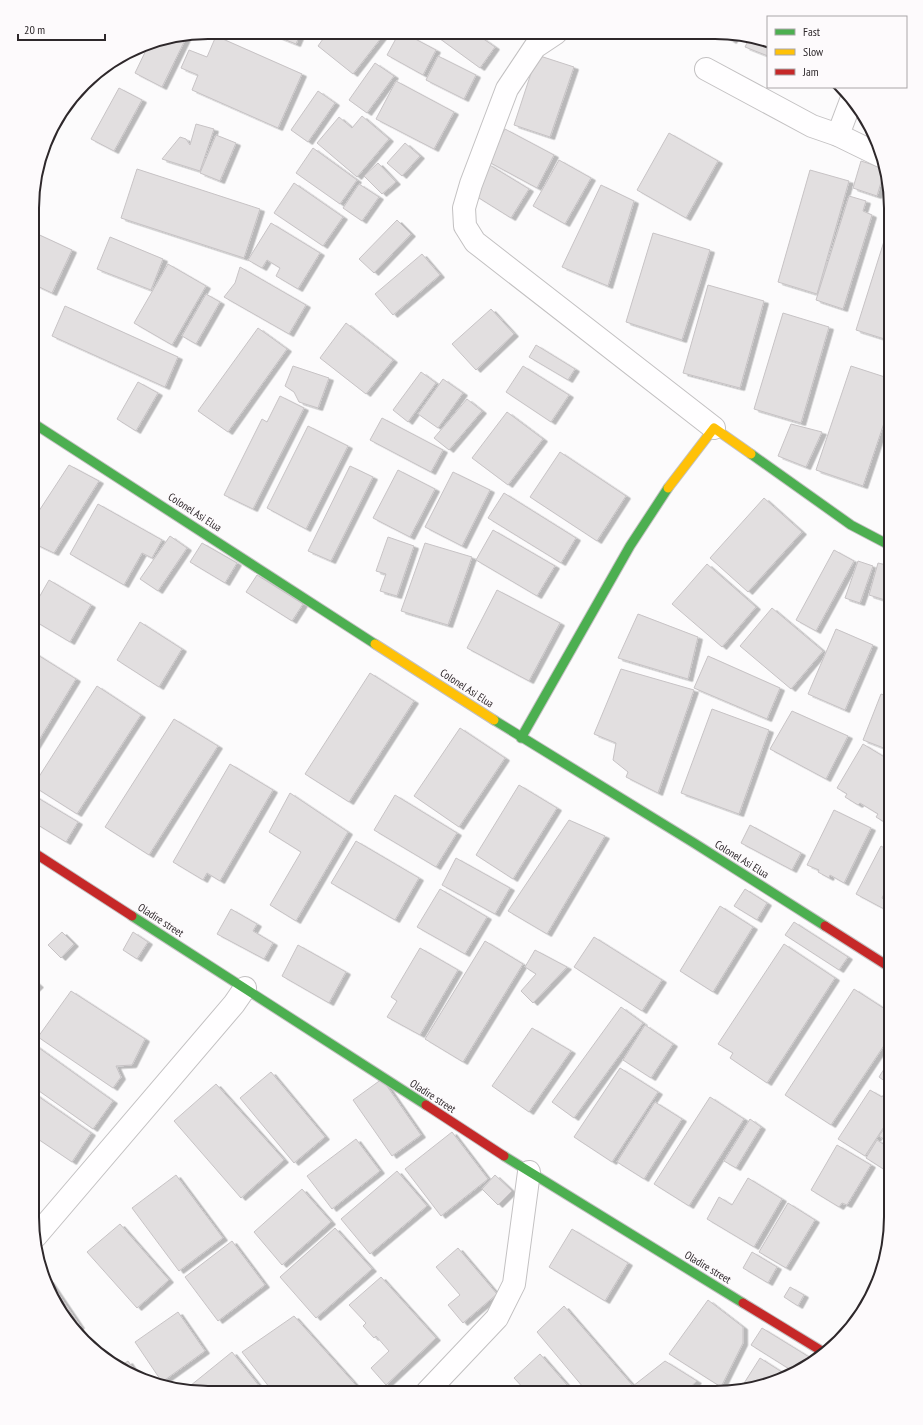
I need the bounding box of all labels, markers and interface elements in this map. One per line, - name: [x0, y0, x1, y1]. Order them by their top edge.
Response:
- scale bar: [18, 16, 105, 42]
- legend: [767, 16, 907, 88]
- text: 20 m: [24, 22, 45, 37]
- text: Fast: [803, 24, 821, 39]
- text: Slow: [803, 44, 824, 59]
- text: Jam: [802, 64, 819, 79]
- street label: Colonel Asi Elua: [166, 490, 224, 534]
- street label: Colonel Asi Elua: [438, 666, 496, 710]
- street label: Colonel Asi Elua: [712, 837, 772, 881]
- street label: Oladire street: [135, 900, 187, 940]
- street label: Oladire street: [407, 1076, 459, 1116]
- street label: Oladire street: [682, 1248, 734, 1286]

